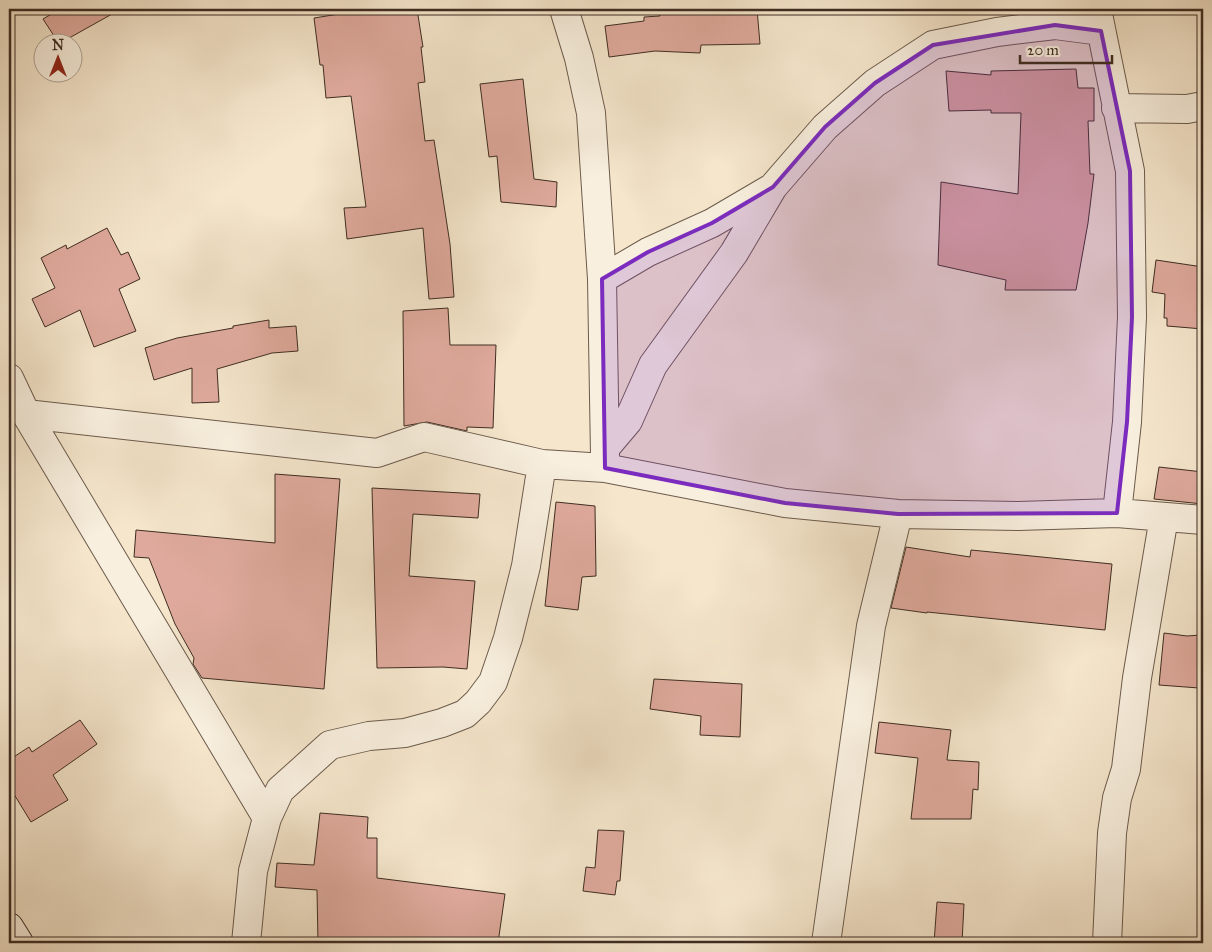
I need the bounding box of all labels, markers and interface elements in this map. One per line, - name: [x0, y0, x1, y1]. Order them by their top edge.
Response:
- north arrow: [32, 32, 82, 82]
- scale bar: [1020, 32, 1112, 64]
- text: N: [52, 37, 64, 54]
- text: 20 m: [1027, 41, 1059, 59]

